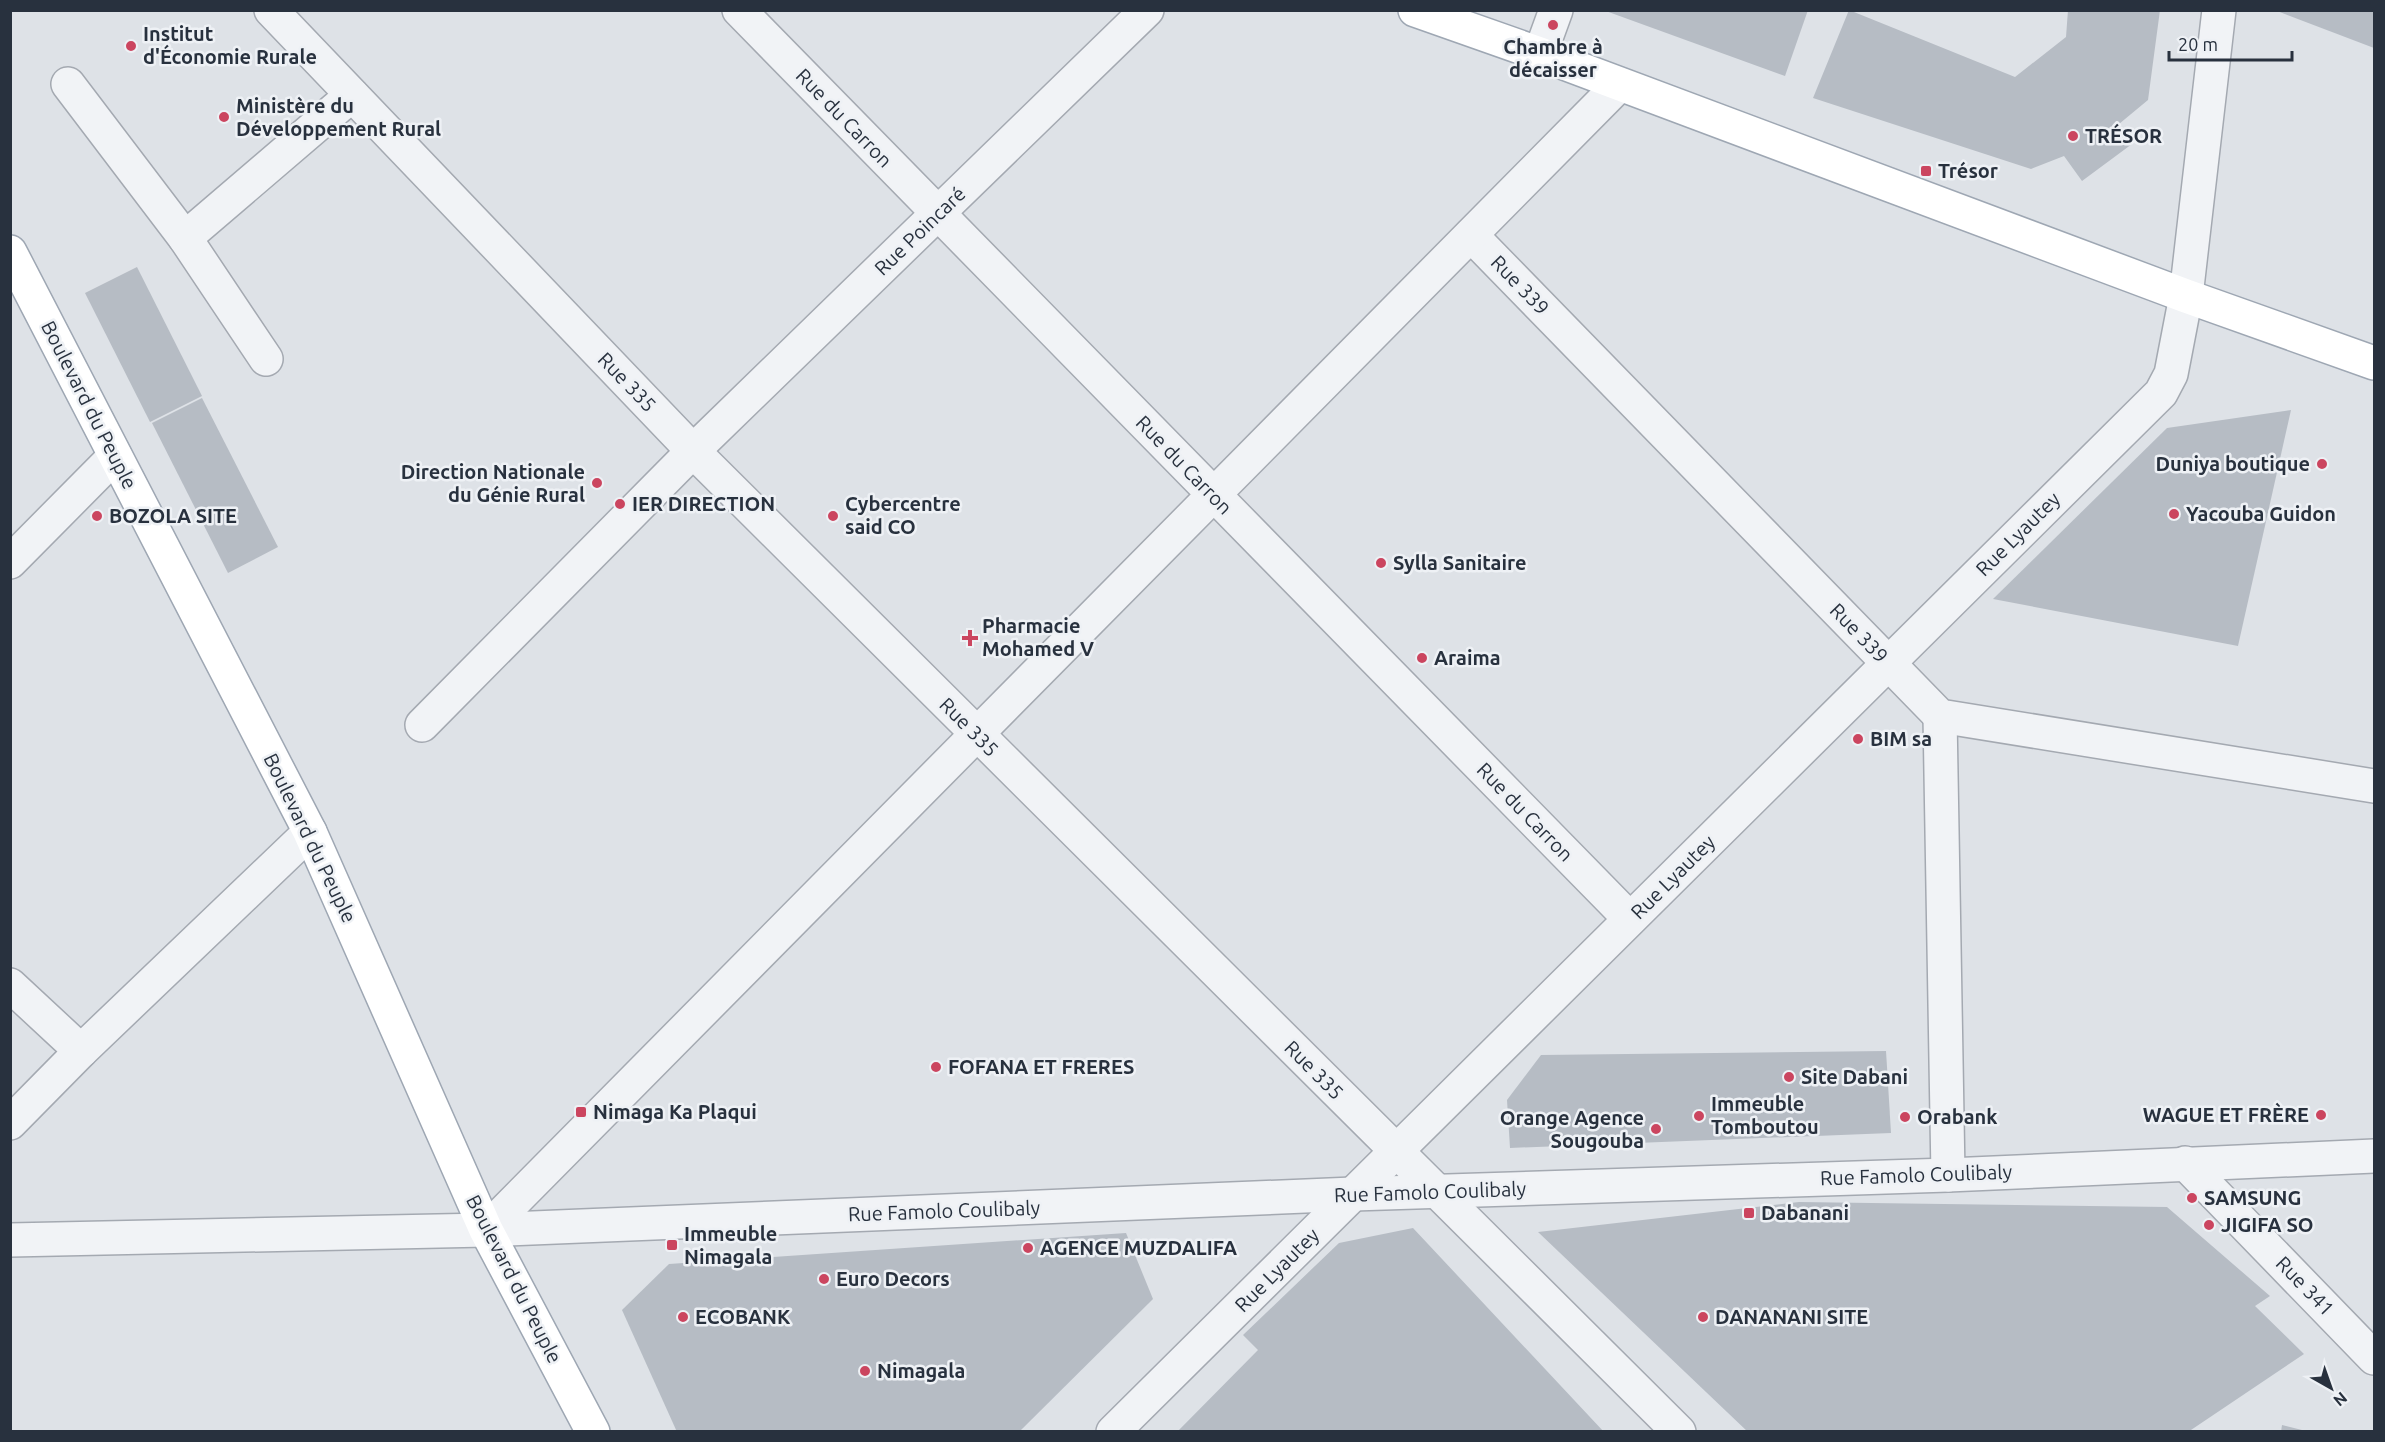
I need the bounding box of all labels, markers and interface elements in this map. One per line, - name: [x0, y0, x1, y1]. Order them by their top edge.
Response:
- marker: Chambre à décaisser: [1546, 18, 1560, 32]
- place label: Institut d'Économie Rurale: [143, 22, 317, 68]
- scale bar: [2169, 24, 2292, 62]
- text: 20 m: [2178, 34, 2218, 54]
- place label: Chambre à décaisser: [1503, 35, 1603, 81]
- marker: Institut d'Économie Rurale: [124, 39, 138, 53]
- street label: Rue du Carron: [792, 64, 897, 172]
- place label: Ministère du Développement Rural: [236, 94, 441, 140]
- marker: Ministère du Développement Rural: [217, 110, 231, 124]
- place label: TRÉSOR: [2085, 123, 2162, 147]
- marker: TRÉSOR: [2066, 129, 2080, 143]
- place label: Trésor: [1938, 159, 1999, 182]
- marker: Trésor: [1919, 164, 1933, 178]
- street label: Rue Poincaré: [869, 182, 970, 280]
- street label: Rue 339: [1487, 250, 1554, 319]
- street label: Boulevard du Peuple: [37, 317, 142, 493]
- street label: Rue 335: [594, 347, 661, 416]
- street label: Rue du Carron: [1132, 411, 1237, 519]
- place label: Duniya boutique: [2156, 452, 2310, 475]
- marker: Duniya boutique: [2315, 457, 2329, 471]
- place label: Direction Nationale du Génie Rural: [401, 460, 585, 506]
- marker: Direction Nationale du Génie Rural: [590, 476, 604, 490]
- street label: Rue Lyautey: [1971, 487, 2065, 580]
- place label: IER DIRECTION: [632, 492, 775, 515]
- place label: Cybercentre said CO: [845, 492, 961, 538]
- marker: IER DIRECTION: [613, 497, 627, 511]
- place label: Yacouba Guidon: [2186, 502, 2336, 525]
- place label: BOZOLA SITE: [109, 504, 237, 527]
- marker: Yacouba Guidon: [2167, 507, 2181, 521]
- marker: BOZOLA SITE: [90, 509, 104, 523]
- marker: Cybercentre said CO: [826, 509, 840, 523]
- place label: Sylla Sanitaire: [1393, 551, 1527, 574]
- marker: Sylla Sanitaire: [1374, 556, 1388, 570]
- street label: Rue 339: [1826, 598, 1893, 667]
- place label: Pharmacie Mohamed V: [982, 614, 1094, 660]
- marker: Pharmacie Mohamed V: [963, 631, 977, 645]
- place label: Araima: [1434, 646, 1501, 669]
- marker: Araima: [1415, 651, 1429, 665]
- street label: Rue 335: [935, 693, 1003, 761]
- place label: BIM sa: [1870, 727, 1932, 750]
- marker: BIM sa: [1851, 732, 1865, 746]
- street label: Boulevard du Peuple: [259, 749, 361, 926]
- street label: Rue du Carron: [1473, 758, 1578, 866]
- street label: Rue Lyautey: [1626, 830, 1720, 923]
- street label: Rue 335: [1280, 1036, 1348, 1104]
- place label: FOFANA ET FRERES: [948, 1055, 1134, 1078]
- marker: FOFANA ET FRERES: [929, 1060, 943, 1074]
- place label: Site Dabani: [1801, 1065, 1908, 1088]
- marker: Site Dabani: [1782, 1070, 1796, 1084]
- place label: Immeuble Tomboutou: [1711, 1092, 1819, 1138]
- place label: Nimaga Ka Plaqui: [593, 1100, 757, 1123]
- place label: WAGUE ET FRÈRE: [2143, 1102, 2309, 1126]
- marker: Nimaga Ka Plaqui: [574, 1105, 588, 1119]
- place label: Orabank: [1917, 1105, 1997, 1128]
- place label: Orange Agence Sougouba: [1500, 1106, 1644, 1152]
- marker: WAGUE ET FRÈRE: [2314, 1108, 2328, 1122]
- marker: Immeuble Tomboutou: [1692, 1109, 1706, 1123]
- marker: Orabank: [1898, 1110, 1912, 1124]
- marker: Orange Agence Sougouba: [1649, 1122, 1663, 1136]
- street label: Rue Famolo Coulibaly: [1819, 1160, 2013, 1189]
- street label: Rue Famolo Coulibaly: [1333, 1177, 1527, 1206]
- place label: SAMSUNG: [2204, 1186, 2301, 1209]
- street label: Boulevard du Peuple: [462, 1191, 567, 1367]
- marker: SAMSUNG: [2185, 1191, 2199, 1205]
- street label: Rue Famolo Coulibaly: [847, 1196, 1041, 1225]
- place label: Dabanani: [1761, 1201, 1849, 1224]
- marker: Dabanani: [1742, 1206, 1756, 1220]
- place label: JIGIFA SO: [2221, 1213, 2314, 1236]
- marker: JIGIFA SO: [2202, 1218, 2216, 1232]
- place label: Immeuble Nimagala: [684, 1222, 777, 1268]
- street label: Rue Lyautey: [1230, 1223, 1324, 1316]
- place label: AGENCE MUZDALIFA: [1040, 1236, 1237, 1259]
- marker: Immeuble Nimagala: [665, 1238, 679, 1252]
- marker: AGENCE MUZDALIFA: [1021, 1241, 1035, 1255]
- street label: Rue 341: [2272, 1251, 2339, 1320]
- place label: Euro Decors: [836, 1267, 950, 1290]
- marker: Euro Decors: [817, 1272, 831, 1286]
- place label: ECOBANK: [695, 1305, 791, 1328]
- place label: DANANANI SITE: [1715, 1305, 1868, 1328]
- marker: ECOBANK: [676, 1310, 690, 1324]
- marker: DANANANI SITE: [1696, 1310, 1710, 1324]
- north arrow: [2301, 1358, 2361, 1418]
- place label: Nimagala: [877, 1359, 965, 1382]
- marker: Nimagala: [858, 1364, 872, 1378]
- text: N: [2330, 1389, 2351, 1410]

